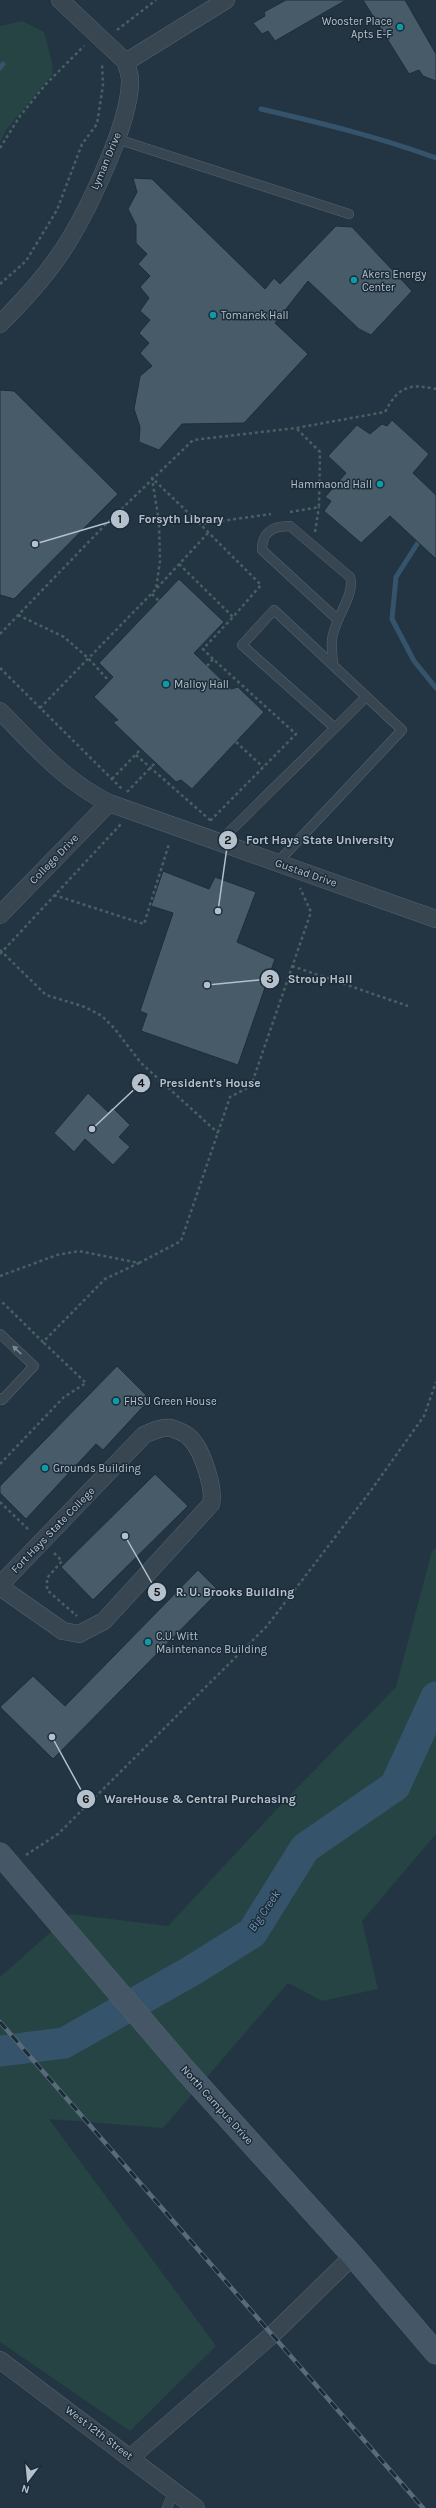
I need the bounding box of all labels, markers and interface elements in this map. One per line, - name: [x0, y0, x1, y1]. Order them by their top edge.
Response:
- place label: Wooster Place Apts E-F: [322, 15, 392, 41]
- marker: Wooster Place Apts E-F: [395, 22, 405, 32]
- street label: Lyman Drive: [88, 130, 124, 192]
- place label: Akers Energy Center: [362, 268, 426, 294]
- marker: Akers Energy Center: [349, 275, 359, 285]
- place label: Tomanek Hall: [221, 309, 289, 322]
- marker: Tomanek Hall: [208, 310, 218, 320]
- place label: Hammaond Hall: [291, 478, 372, 491]
- marker: Hammaond Hall: [375, 479, 385, 489]
- callout: Forsyth Library: [110, 507, 231, 531]
- text: 1: [118, 512, 122, 526]
- text: Forsyth Library: [139, 512, 223, 526]
- place label: Malloy Hall: [174, 678, 229, 691]
- marker: Malloy Hall: [161, 679, 171, 689]
- callout: Fort Hays State University: [218, 828, 402, 852]
- street label: College Drive: [27, 831, 81, 887]
- text: 2: [224, 833, 232, 847]
- text: Fort Hays State University: [246, 833, 394, 847]
- street label: Gustad Drive: [273, 856, 339, 890]
- callout: Stroup Hall: [260, 967, 360, 991]
- text: 3: [266, 972, 274, 986]
- text: Stroup Hall: [288, 972, 352, 986]
- callout: President's House: [131, 1071, 269, 1095]
- text: 4: [137, 1076, 145, 1090]
- text: President's House: [159, 1076, 261, 1090]
- one-way arrow: [12, 1345, 22, 1355]
- place label: FHSU Green House: [124, 1395, 217, 1408]
- marker: FHSU Green House: [111, 1396, 121, 1406]
- place label: Grounds Building: [53, 1462, 142, 1475]
- marker: Grounds Building: [40, 1463, 50, 1473]
- street label: Fort Hays State College: [8, 1484, 98, 1576]
- callout: R. U. Brooks Building: [147, 1580, 302, 1604]
- text: 5: [154, 1585, 161, 1599]
- text: R. U. Brooks Building: [176, 1585, 294, 1599]
- place label: C.U. Witt Maintenance Building: [156, 1630, 268, 1656]
- marker: C.U. Witt Maintenance Building: [143, 1637, 153, 1647]
- callout: WareHouse & Central Purchasing: [76, 1787, 303, 1811]
- text: 6: [82, 1792, 90, 1806]
- text: WareHouse & Central Purchasing: [104, 1792, 296, 1806]
- water label: Big Creek: [245, 1887, 283, 1934]
- street label: North Campus Drive: [178, 2063, 256, 2147]
- street label: West 12th Street: [63, 2403, 135, 2463]
- north arrow: [8, 2460, 48, 2500]
- text: N: [20, 2482, 31, 2496]

